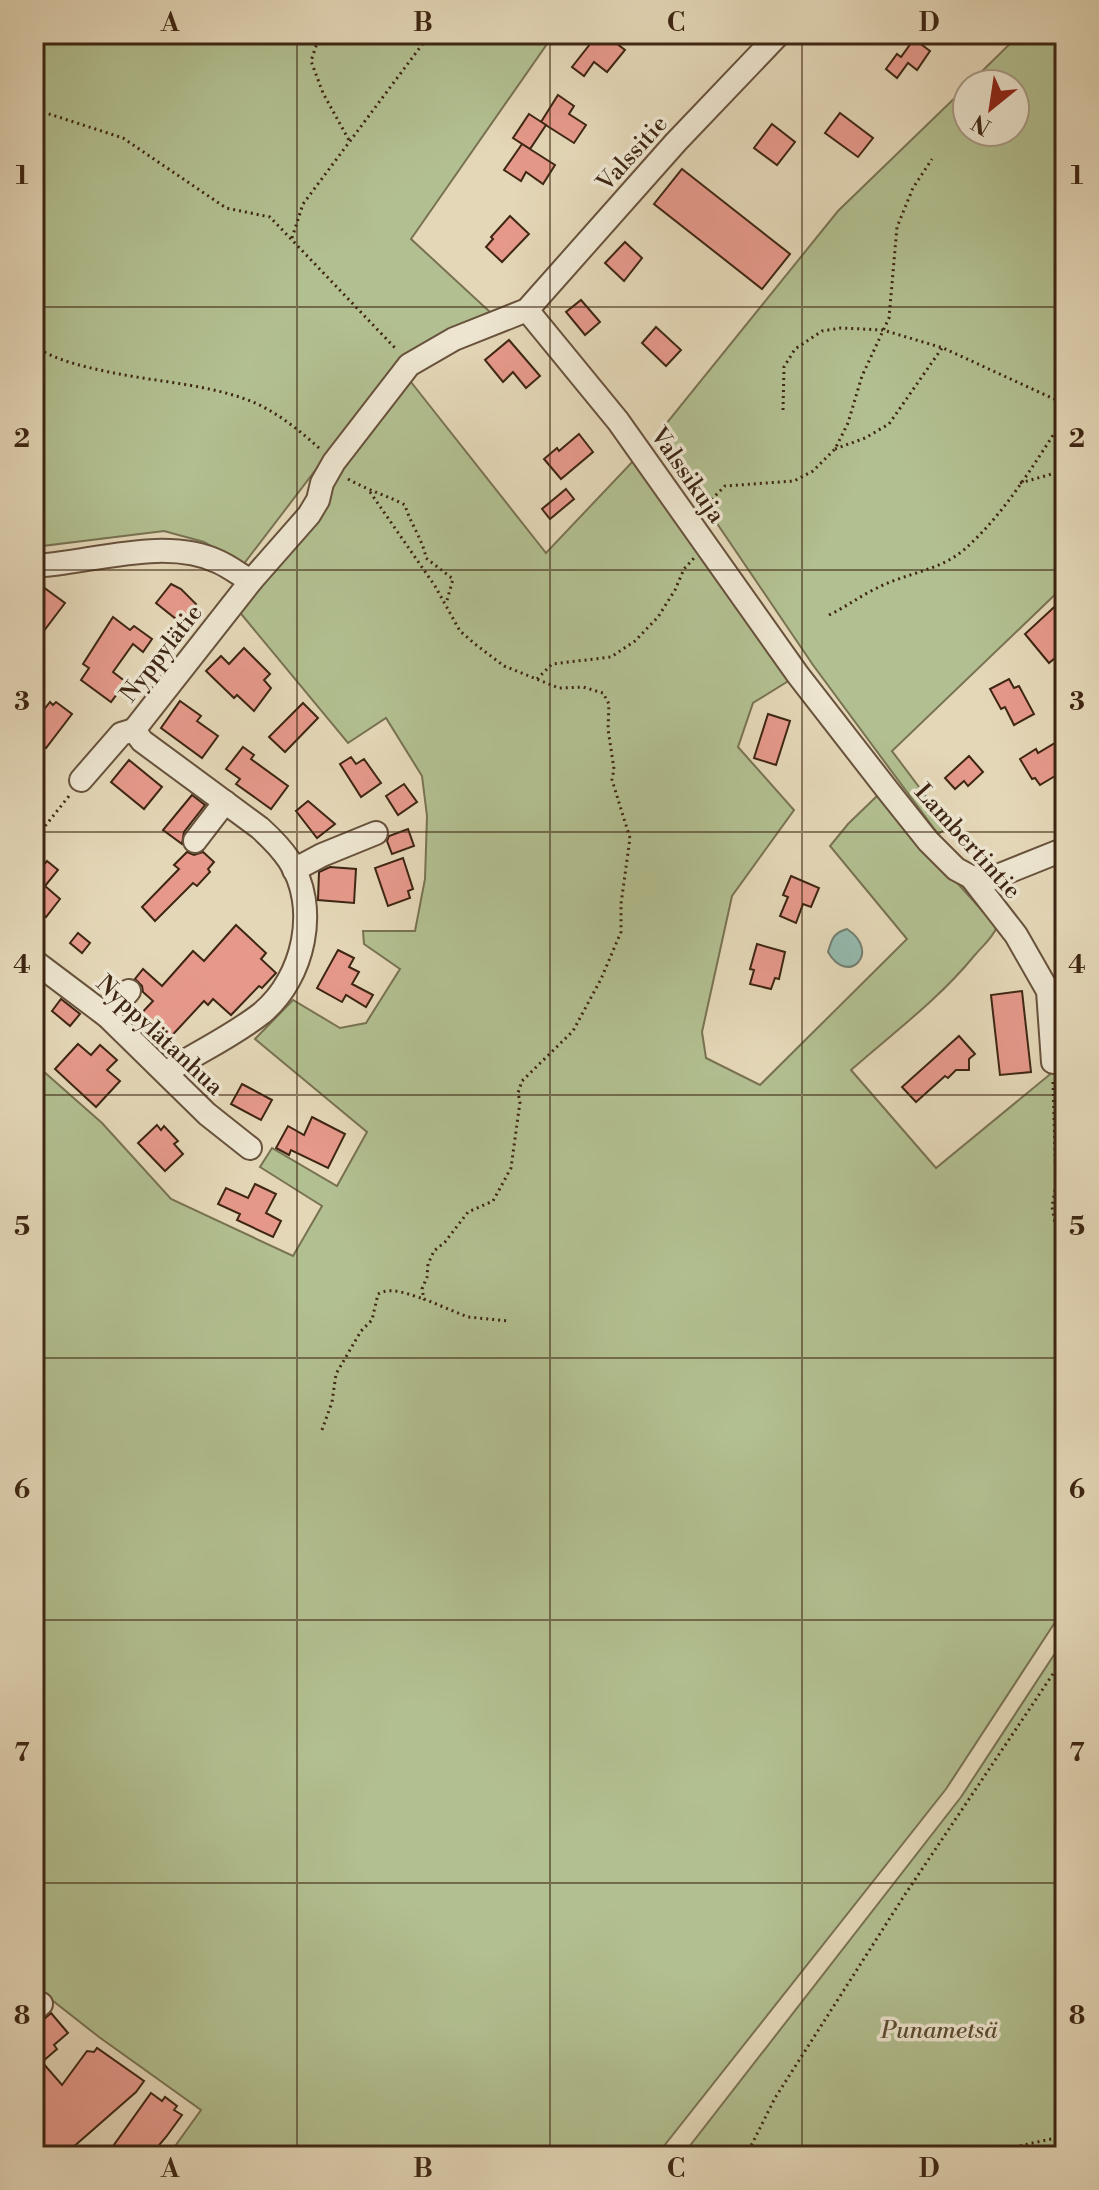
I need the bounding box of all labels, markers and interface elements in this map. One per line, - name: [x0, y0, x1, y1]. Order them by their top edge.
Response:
- text: A: [160, 7, 180, 39]
- text: B: [413, 7, 433, 39]
- text: C: [667, 7, 685, 39]
- text: D: [919, 7, 939, 39]
- north arrow: [951, 68, 1031, 148]
- text: N: [967, 108, 996, 140]
- street label: Valssitie: [590, 110, 675, 198]
- text: 1: [16, 160, 29, 192]
- text: 1: [1071, 160, 1084, 192]
- street label: Valssikuja: [643, 421, 732, 530]
- text: 2: [14, 423, 30, 455]
- text: 2: [1069, 423, 1085, 455]
- street label: Nyppylätie: [114, 599, 209, 709]
- text: 3: [14, 686, 30, 718]
- text: 3: [1069, 686, 1085, 718]
- street label: Lambertintie: [908, 778, 1027, 906]
- text: 4: [13, 949, 31, 981]
- text: 4: [1068, 949, 1086, 981]
- street label: Nyppylätanhua: [89, 969, 230, 1103]
- text: 5: [14, 1211, 30, 1243]
- text: 5: [1069, 1211, 1085, 1243]
- text: 6: [14, 1474, 30, 1506]
- text: 6: [1069, 1474, 1085, 1506]
- text: 7: [14, 1737, 30, 1769]
- text: 7: [1069, 1737, 1085, 1769]
- text: 8: [14, 2000, 30, 2032]
- text: 8: [1069, 2000, 1085, 2032]
- park label: Punametsä: [880, 2016, 998, 2046]
- text: A: [160, 2153, 180, 2185]
- text: B: [413, 2153, 433, 2185]
- text: C: [667, 2153, 685, 2185]
- text: D: [919, 2153, 939, 2185]

